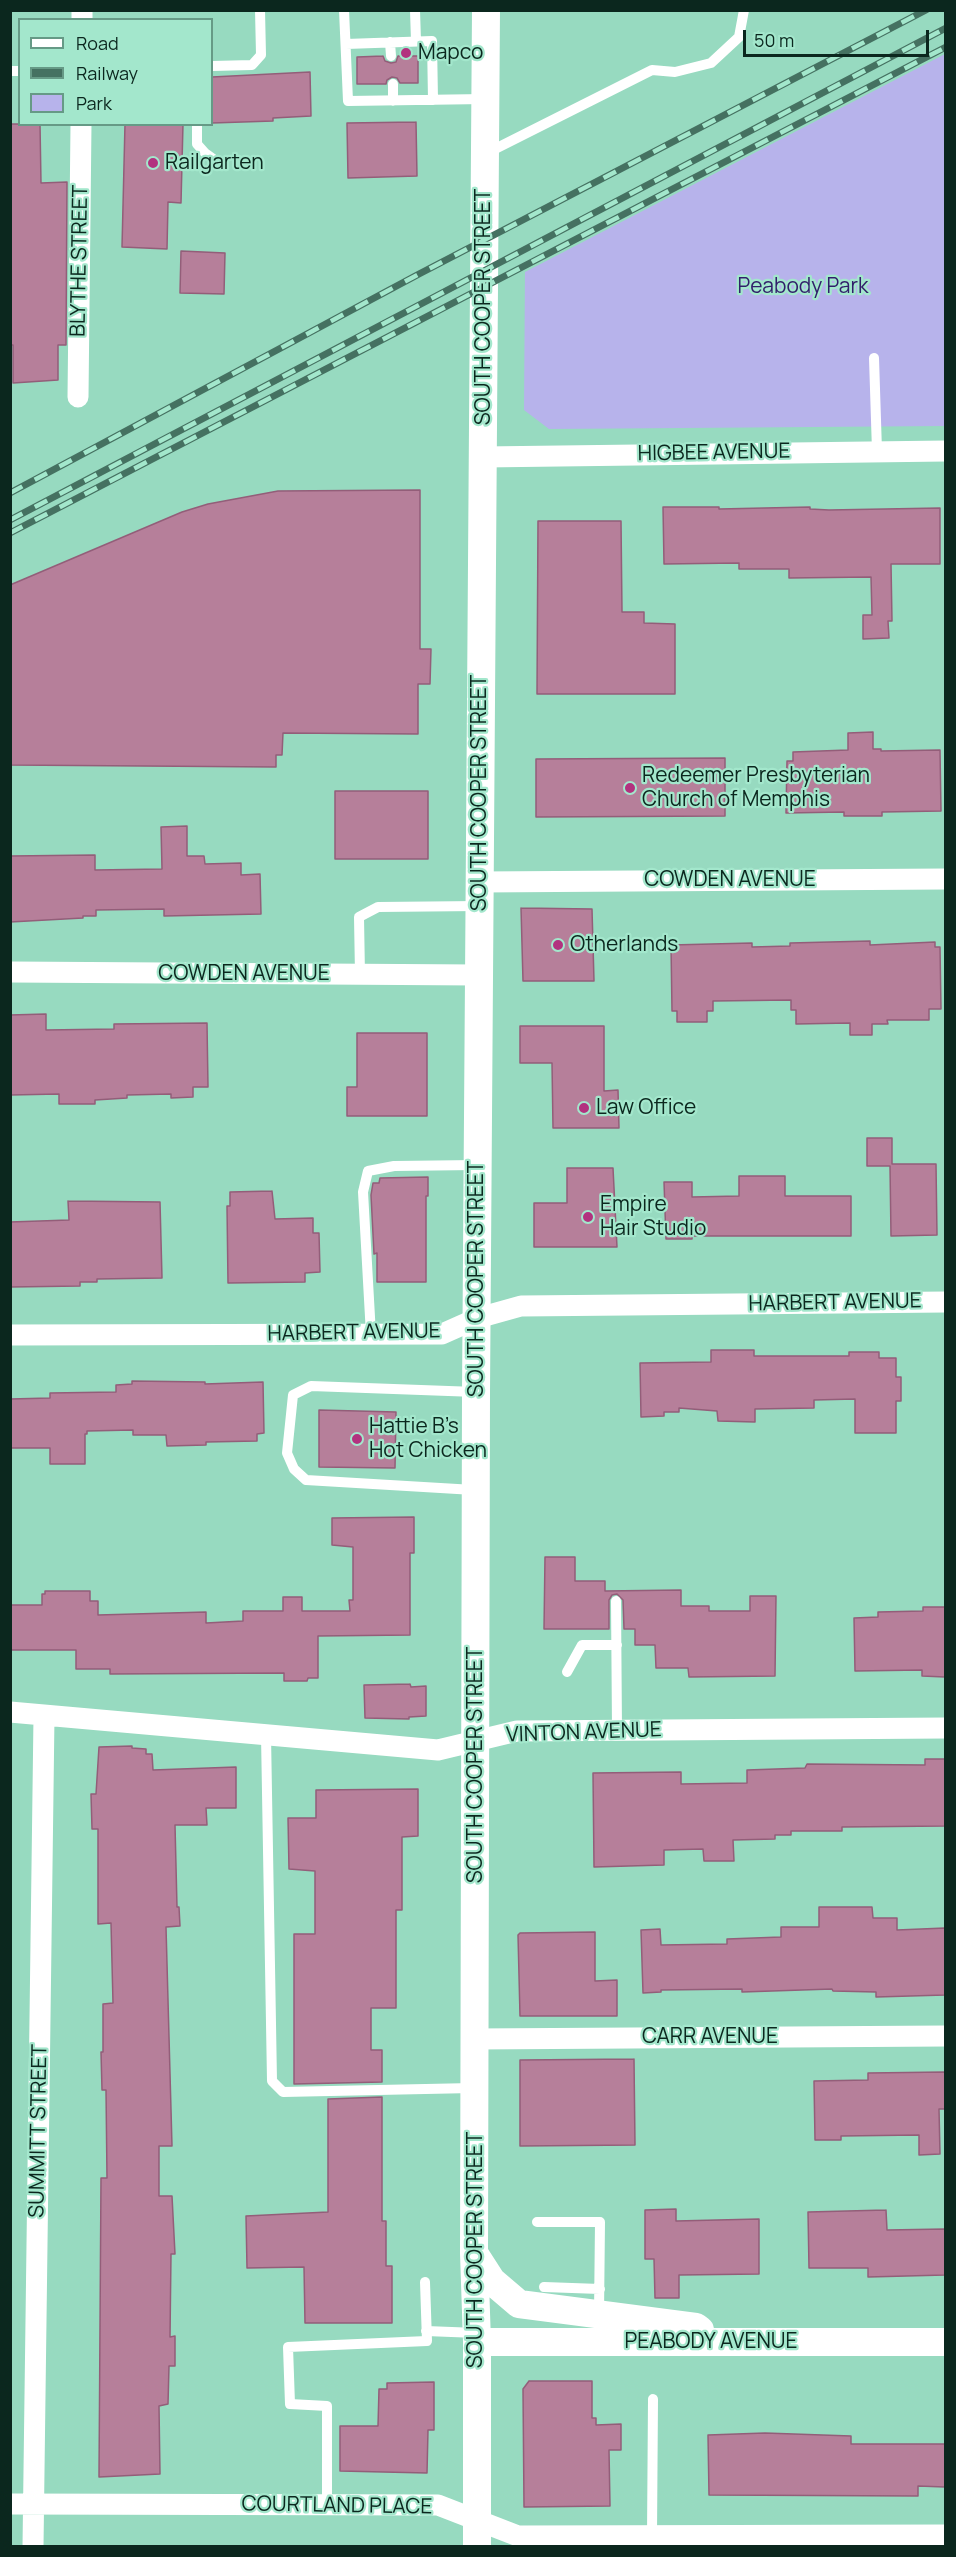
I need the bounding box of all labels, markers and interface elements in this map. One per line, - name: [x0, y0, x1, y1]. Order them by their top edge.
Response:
- legend: [18, 18, 213, 126]
- scale bar: [746, 18, 932, 56]
- text: 50 m: [754, 28, 794, 52]
- text: Road: [76, 31, 119, 55]
- place label: Mapco: [418, 40, 483, 66]
- marker: Mapco: [399, 46, 413, 60]
- text: Railway: [76, 61, 138, 85]
- text: Park: [76, 91, 112, 115]
- place label: Railgarten: [165, 150, 264, 176]
- marker: Railgarten: [146, 156, 160, 170]
- street label: BLYTHE STREET: [66, 185, 94, 337]
- street label: SOUTH COOPER STREET: [471, 189, 497, 425]
- park label: Peabody Park: [738, 274, 868, 300]
- street label: HIGBEE AVENUE: [637, 439, 791, 467]
- street label: SOUTH COOPER STREET: [467, 675, 493, 911]
- place label: Redeemer Presbyterian Church of Memphis: [642, 763, 870, 813]
- marker: Redeemer Presbyterian Church of Memphis: [623, 781, 637, 795]
- street label: COWDEN AVENUE: [644, 867, 816, 893]
- place label: Otherlands: [570, 932, 678, 958]
- marker: Otherlands: [551, 938, 565, 952]
- street label: COWDEN AVENUE: [158, 961, 330, 987]
- place label: Law Office: [596, 1095, 696, 1121]
- marker: Law Office: [577, 1101, 591, 1115]
- street label: SOUTH COOPER STREET: [464, 1161, 490, 1397]
- place label: Empire Hair Studio: [600, 1192, 706, 1242]
- marker: Empire Hair Studio: [581, 1210, 595, 1224]
- street label: HARBERT AVENUE: [748, 1289, 922, 1317]
- street label: HARBERT AVENUE: [267, 1319, 441, 1347]
- place label: Hattie B’s Hot Chicken: [369, 1414, 487, 1464]
- marker: Hattie B’s Hot Chicken: [350, 1432, 364, 1446]
- street label: SOUTH COOPER STREET: [463, 1647, 489, 1883]
- street label: VINTON AVENUE: [506, 1718, 662, 1748]
- street label: CARR AVENUE: [642, 2024, 778, 2050]
- street label: SUMMITT STREET: [25, 2044, 53, 2218]
- street label: SOUTH COOPER STREET: [463, 2132, 489, 2368]
- street label: PEABODY AVENUE: [625, 2329, 797, 2355]
- street label: COURTLAND PLACE: [241, 2492, 433, 2520]

